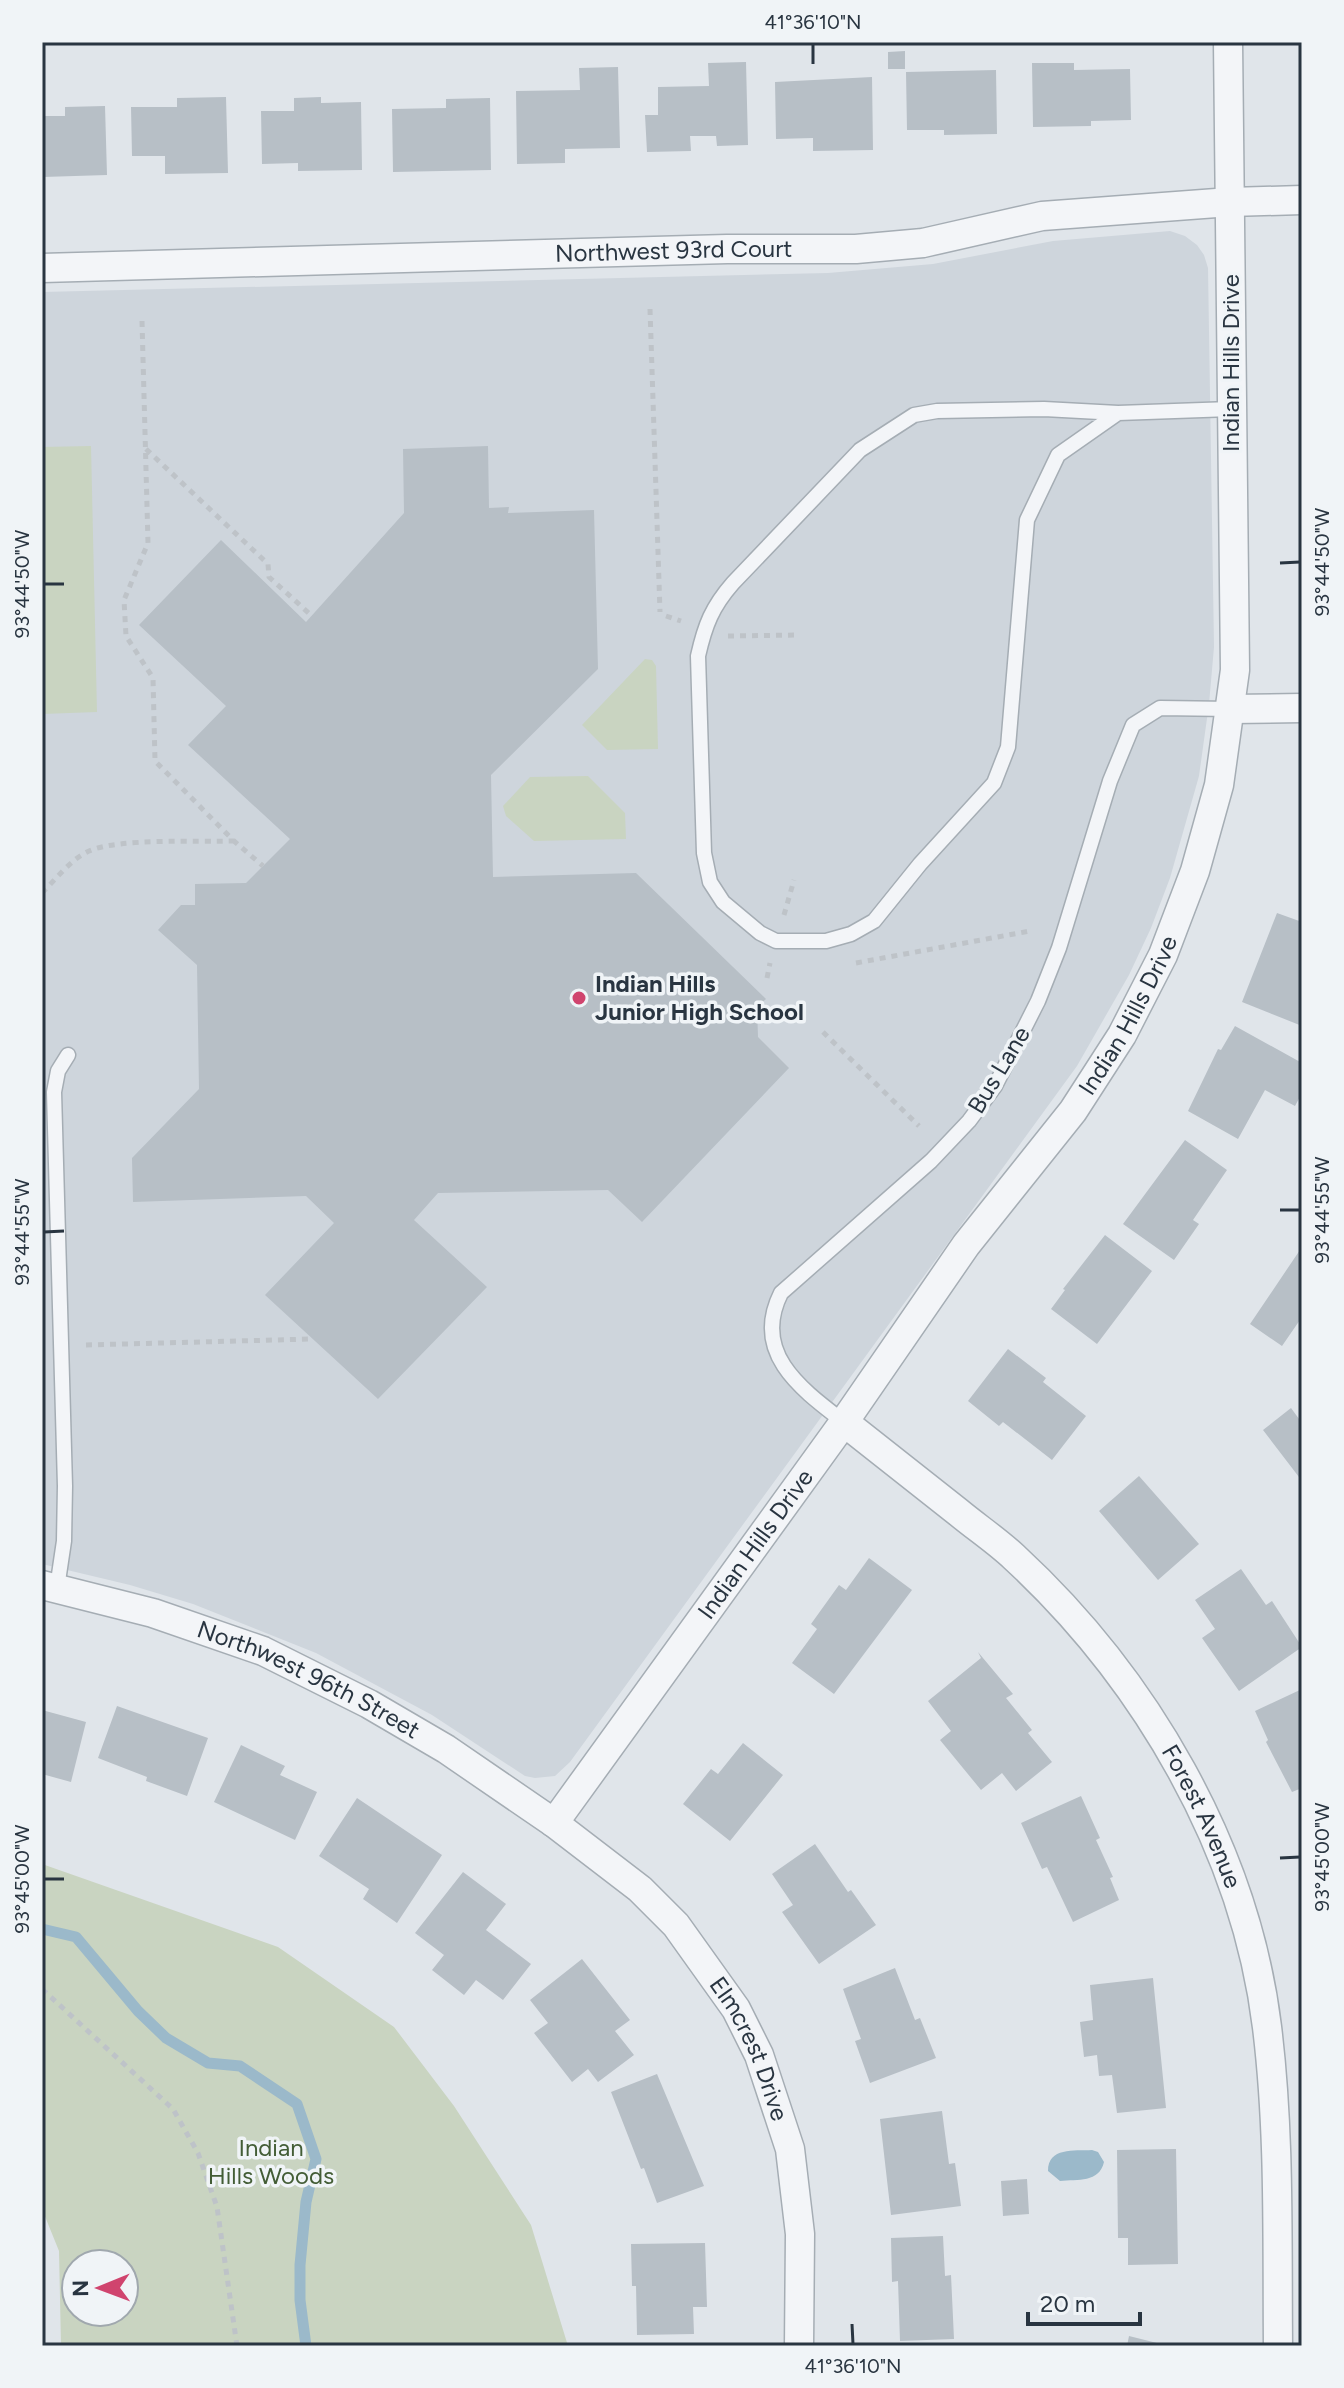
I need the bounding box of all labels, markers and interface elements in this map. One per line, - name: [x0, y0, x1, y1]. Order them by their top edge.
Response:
- text: 41°36'10"N: [764, 10, 862, 34]
- street label: Northwest 93rd Court: [555, 234, 792, 268]
- street label: Indian Hills Drive: [1216, 274, 1245, 452]
- text: 93°44'50"W: [1310, 508, 1334, 616]
- text: 93°44'50"W: [10, 530, 34, 638]
- street label: Indian Hills Drive: [1072, 932, 1183, 1100]
- place label: Indian Hills Junior High School: [595, 969, 804, 1026]
- marker: Indian Hills Junior High School: [570, 989, 588, 1007]
- street label: Bus Lane: [961, 1021, 1036, 1119]
- text: 93°44'55"W: [1310, 1156, 1334, 1264]
- text: 93°44'55"W: [10, 1178, 34, 1286]
- street label: Indian Hills Drive: [691, 1463, 819, 1625]
- street label: Northwest 96th Street: [194, 1614, 425, 1745]
- street label: Forest Avenue: [1156, 1739, 1248, 1892]
- text: 93°45'00"W: [1310, 1803, 1334, 1911]
- text: 93°45'00"W: [10, 1825, 34, 1933]
- street label: Elmcrest Drive: [704, 1971, 795, 2124]
- park label: Indian Hills Woods: [208, 2133, 334, 2190]
- north arrow: [60, 2248, 140, 2328]
- scale bar: [1028, 2276, 1140, 2326]
- text: N: [67, 2280, 94, 2297]
- text: 20 m: [1040, 2289, 1095, 2318]
- text: 41°36'10"N: [804, 2354, 902, 2378]

